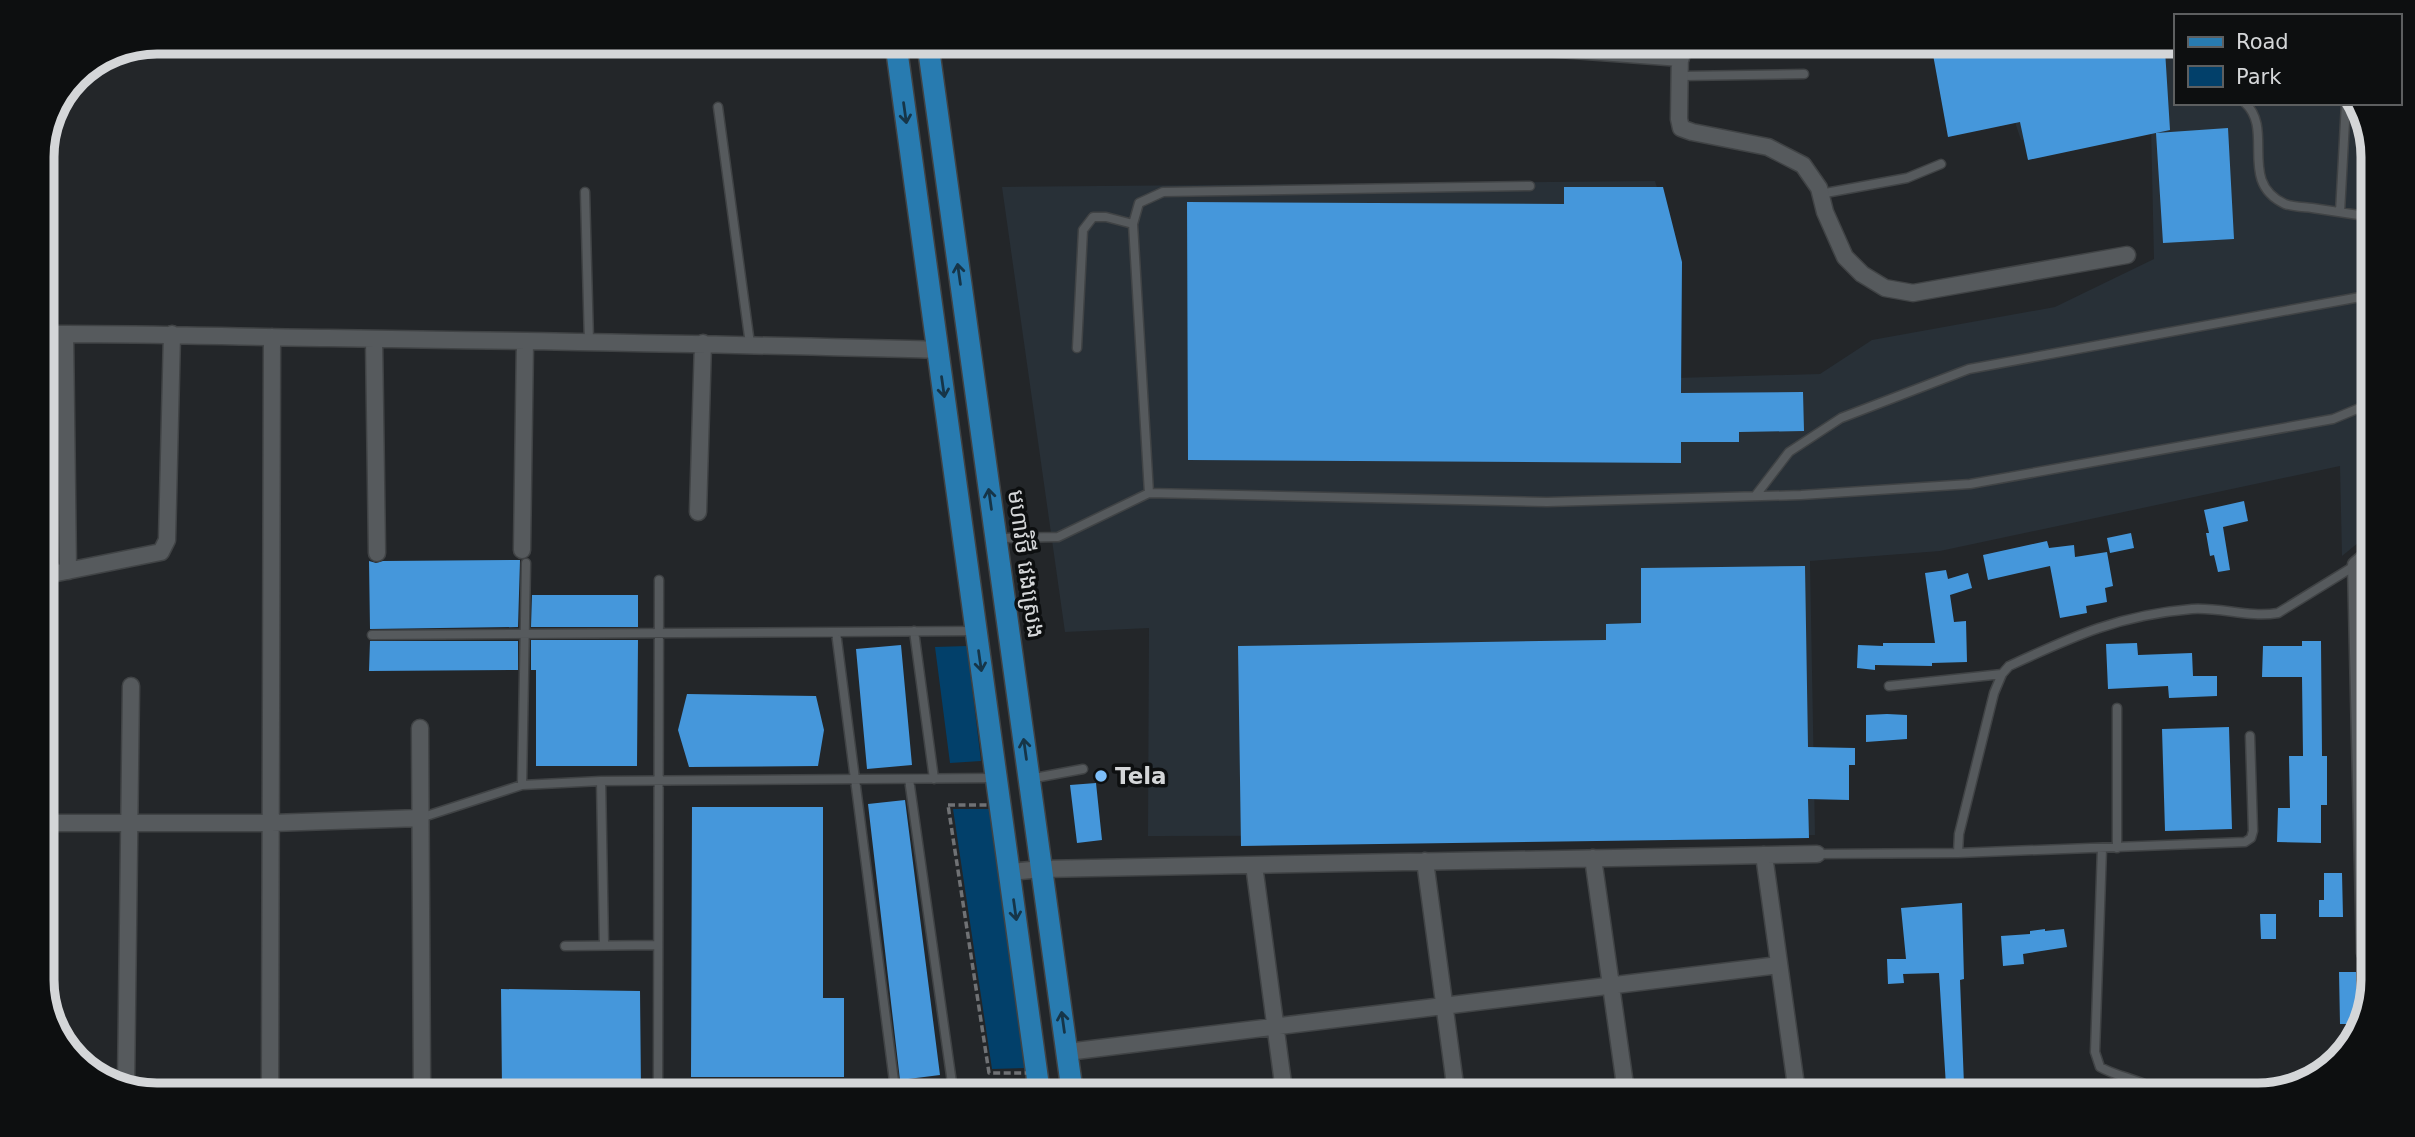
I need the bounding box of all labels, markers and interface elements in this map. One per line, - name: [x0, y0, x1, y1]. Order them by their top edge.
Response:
- legend: [2174, 14, 2401, 105]
- text: Road: [2236, 30, 2289, 54]
- text: Park: [2236, 65, 2282, 89]
- one-way arrow: [899, 101, 912, 124]
- one-way arrow: [953, 263, 966, 285]
- one-way arrow: [936, 375, 949, 397]
- one-way arrow: [984, 488, 997, 511]
- street label: មហាវិថី វេងស្រេង: [1002, 488, 1051, 640]
- one-way arrow: [974, 649, 987, 671]
- one-way arrow: [1018, 738, 1031, 760]
- place label: Tela: [1115, 763, 1167, 789]
- marker: Tela: [1093, 768, 1109, 784]
- one-way arrow: [1008, 898, 1021, 921]
- one-way arrow: [1056, 1012, 1069, 1034]

